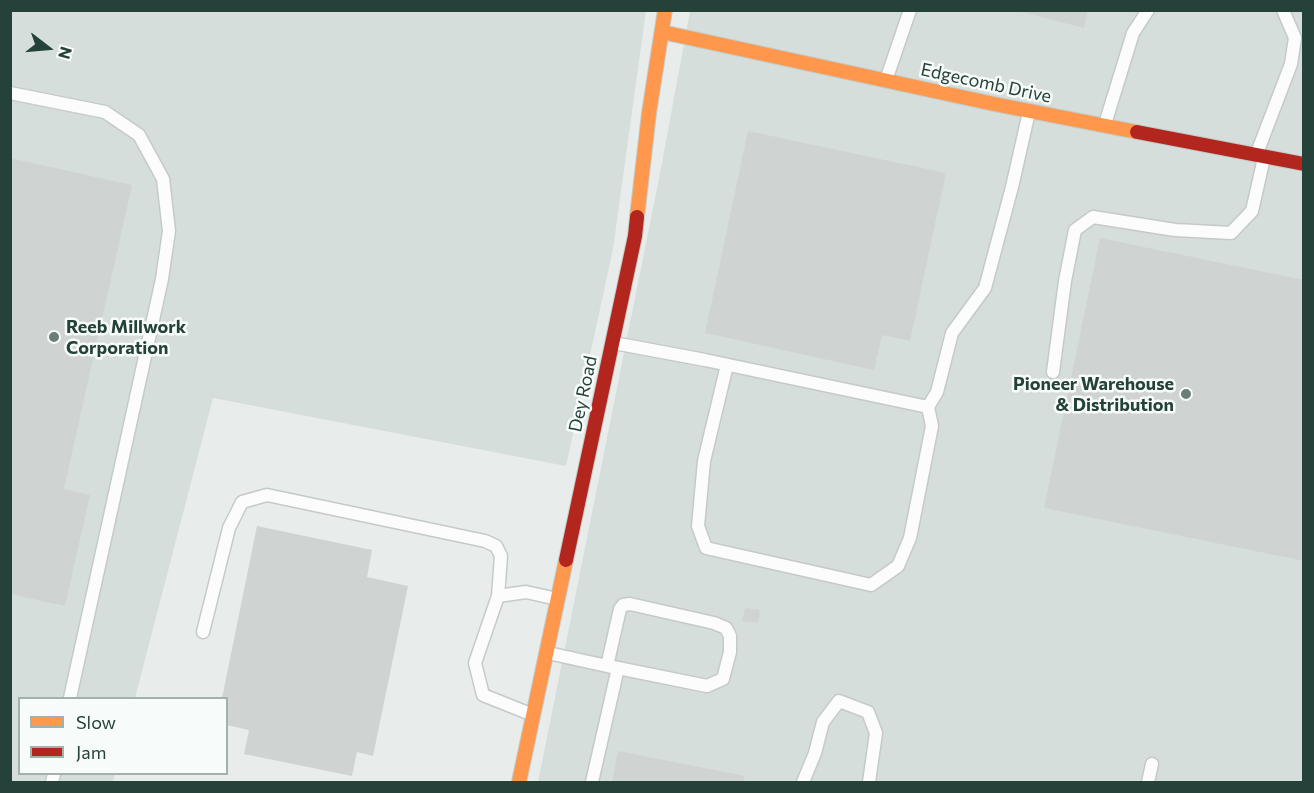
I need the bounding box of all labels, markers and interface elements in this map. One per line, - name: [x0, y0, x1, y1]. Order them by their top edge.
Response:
- north arrow: [18, 18, 78, 78]
- text: N: [55, 45, 77, 61]
- street label: Edgecomb Drive: [919, 59, 1053, 107]
- place label: Reeb Millwork Corporation: [66, 316, 186, 358]
- marker: Reeb Millwork Corporation: [47, 330, 61, 344]
- street label: Dey Road: [564, 354, 602, 434]
- place label: Pioneer Warehouse & Distribution: [1013, 373, 1174, 416]
- marker: Pioneer Warehouse & Distribution: [1179, 387, 1193, 401]
- legend: [18, 697, 228, 775]
- text: Slow: [76, 711, 116, 733]
- text: Jam: [76, 741, 106, 763]

